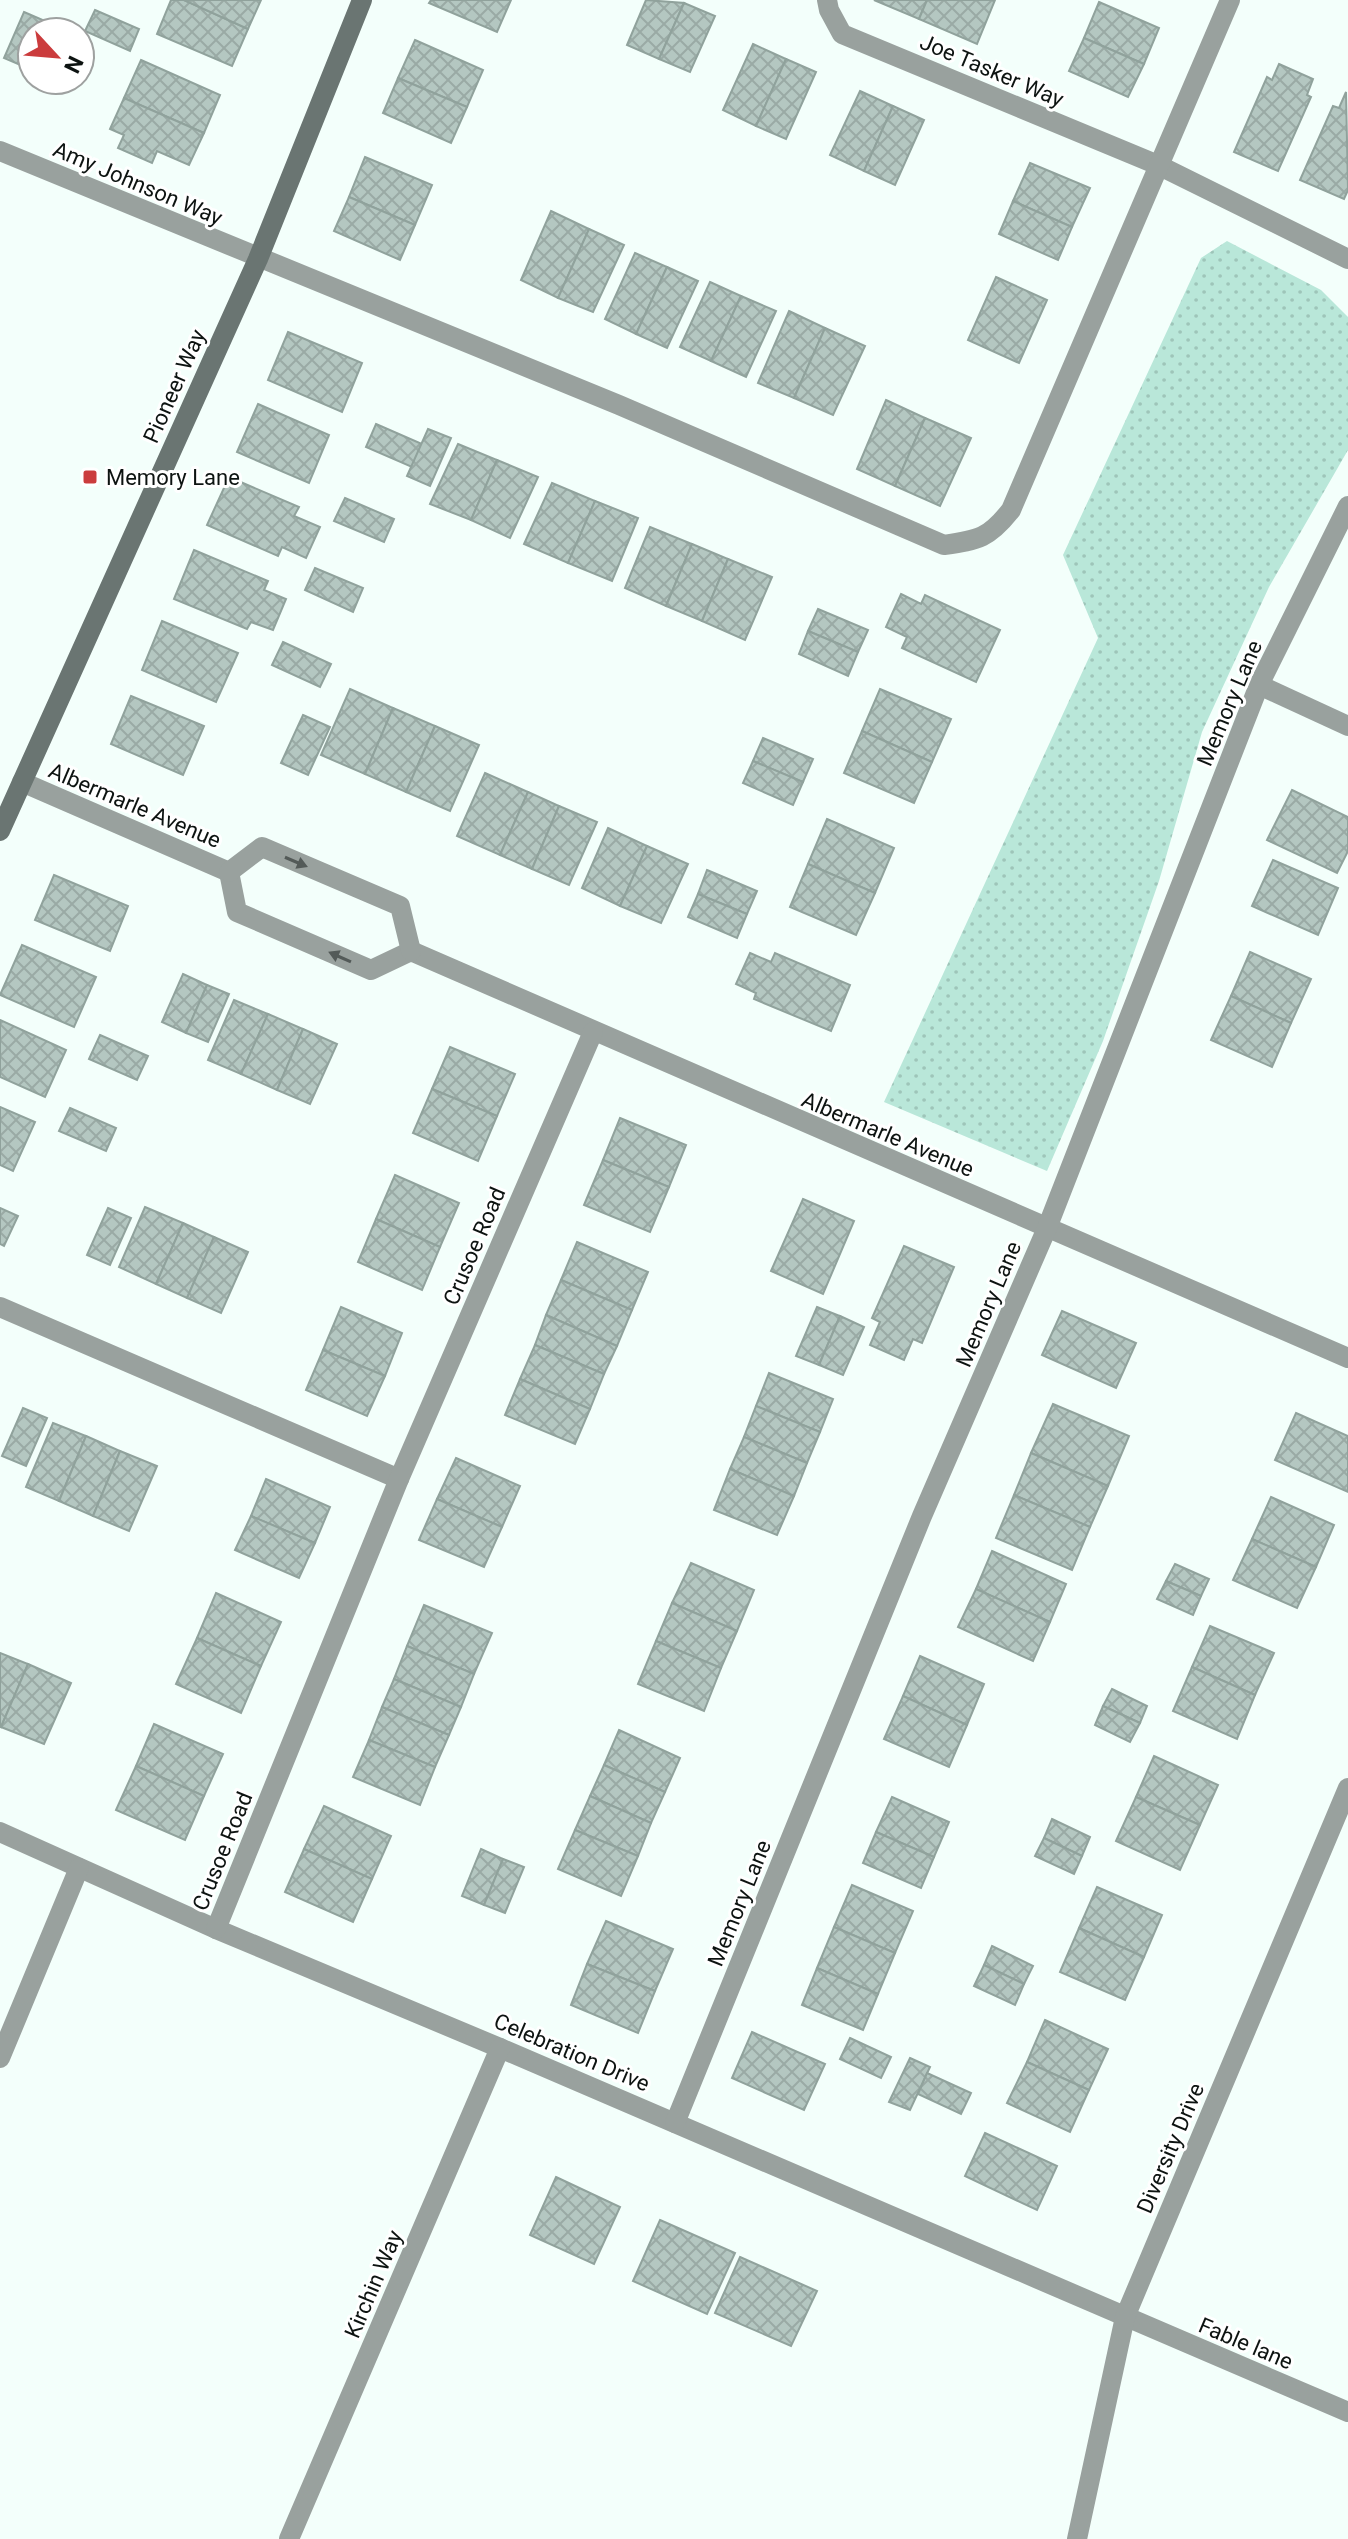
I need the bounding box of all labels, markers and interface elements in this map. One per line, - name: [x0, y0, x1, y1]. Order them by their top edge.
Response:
- north arrow: [16, 16, 96, 96]
- street label: Joe Tasker Way: [916, 29, 1068, 112]
- text: N: [59, 52, 88, 77]
- street label: Amy Johnson Way: [49, 137, 227, 231]
- street label: Pioneer Way: [138, 325, 211, 447]
- place label: Memory Lane: [106, 465, 240, 490]
- marker: Memory Lane: [81, 468, 99, 486]
- street label: Memory Lane: [1192, 637, 1267, 770]
- street label: Albermarle Avenue: [45, 758, 225, 853]
- one-way arrow: [284, 855, 308, 868]
- one-way arrow: [328, 950, 352, 964]
- street label: Albermarle Avenue: [798, 1087, 978, 1182]
- street label: Crusoe Road: [438, 1184, 510, 1309]
- street label: Memory Lane: [951, 1238, 1026, 1371]
- street label: Crusoe Road: [187, 1788, 258, 1914]
- street label: Memory Lane: [703, 1836, 776, 1970]
- street label: Celebration Drive: [490, 2008, 653, 2096]
- street label: Diversity Drive: [1132, 2080, 1209, 2217]
- street label: Kirchin Way: [340, 2226, 408, 2342]
- street label: Fable lane: [1195, 2312, 1297, 2374]

